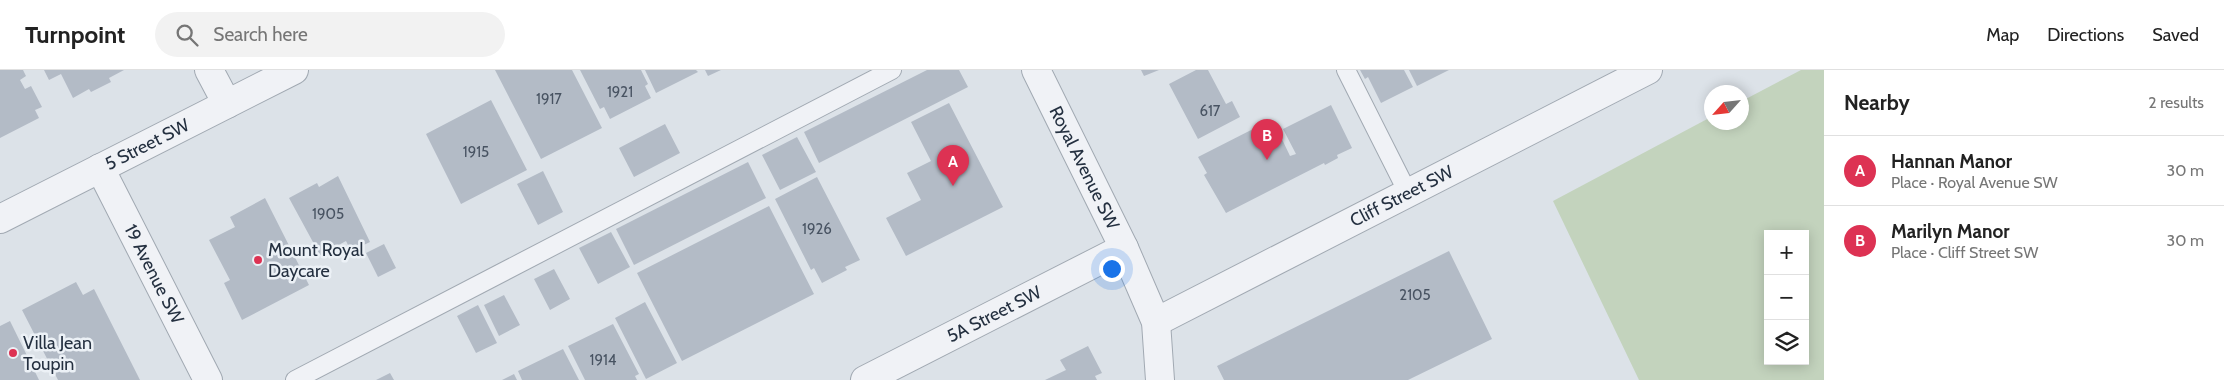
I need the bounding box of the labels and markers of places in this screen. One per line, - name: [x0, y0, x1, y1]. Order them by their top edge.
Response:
- pin: B: [1251, 119, 1283, 160]
- pin: A: [937, 145, 969, 186]
- place label: Mount Royal Daycare: [268, 239, 365, 282]
- marker: Mount Royal Daycare: [252, 254, 264, 266]
- place label: Villa Jean Toupin: [23, 332, 92, 375]
- marker: Villa Jean Toupin: [7, 347, 19, 359]

